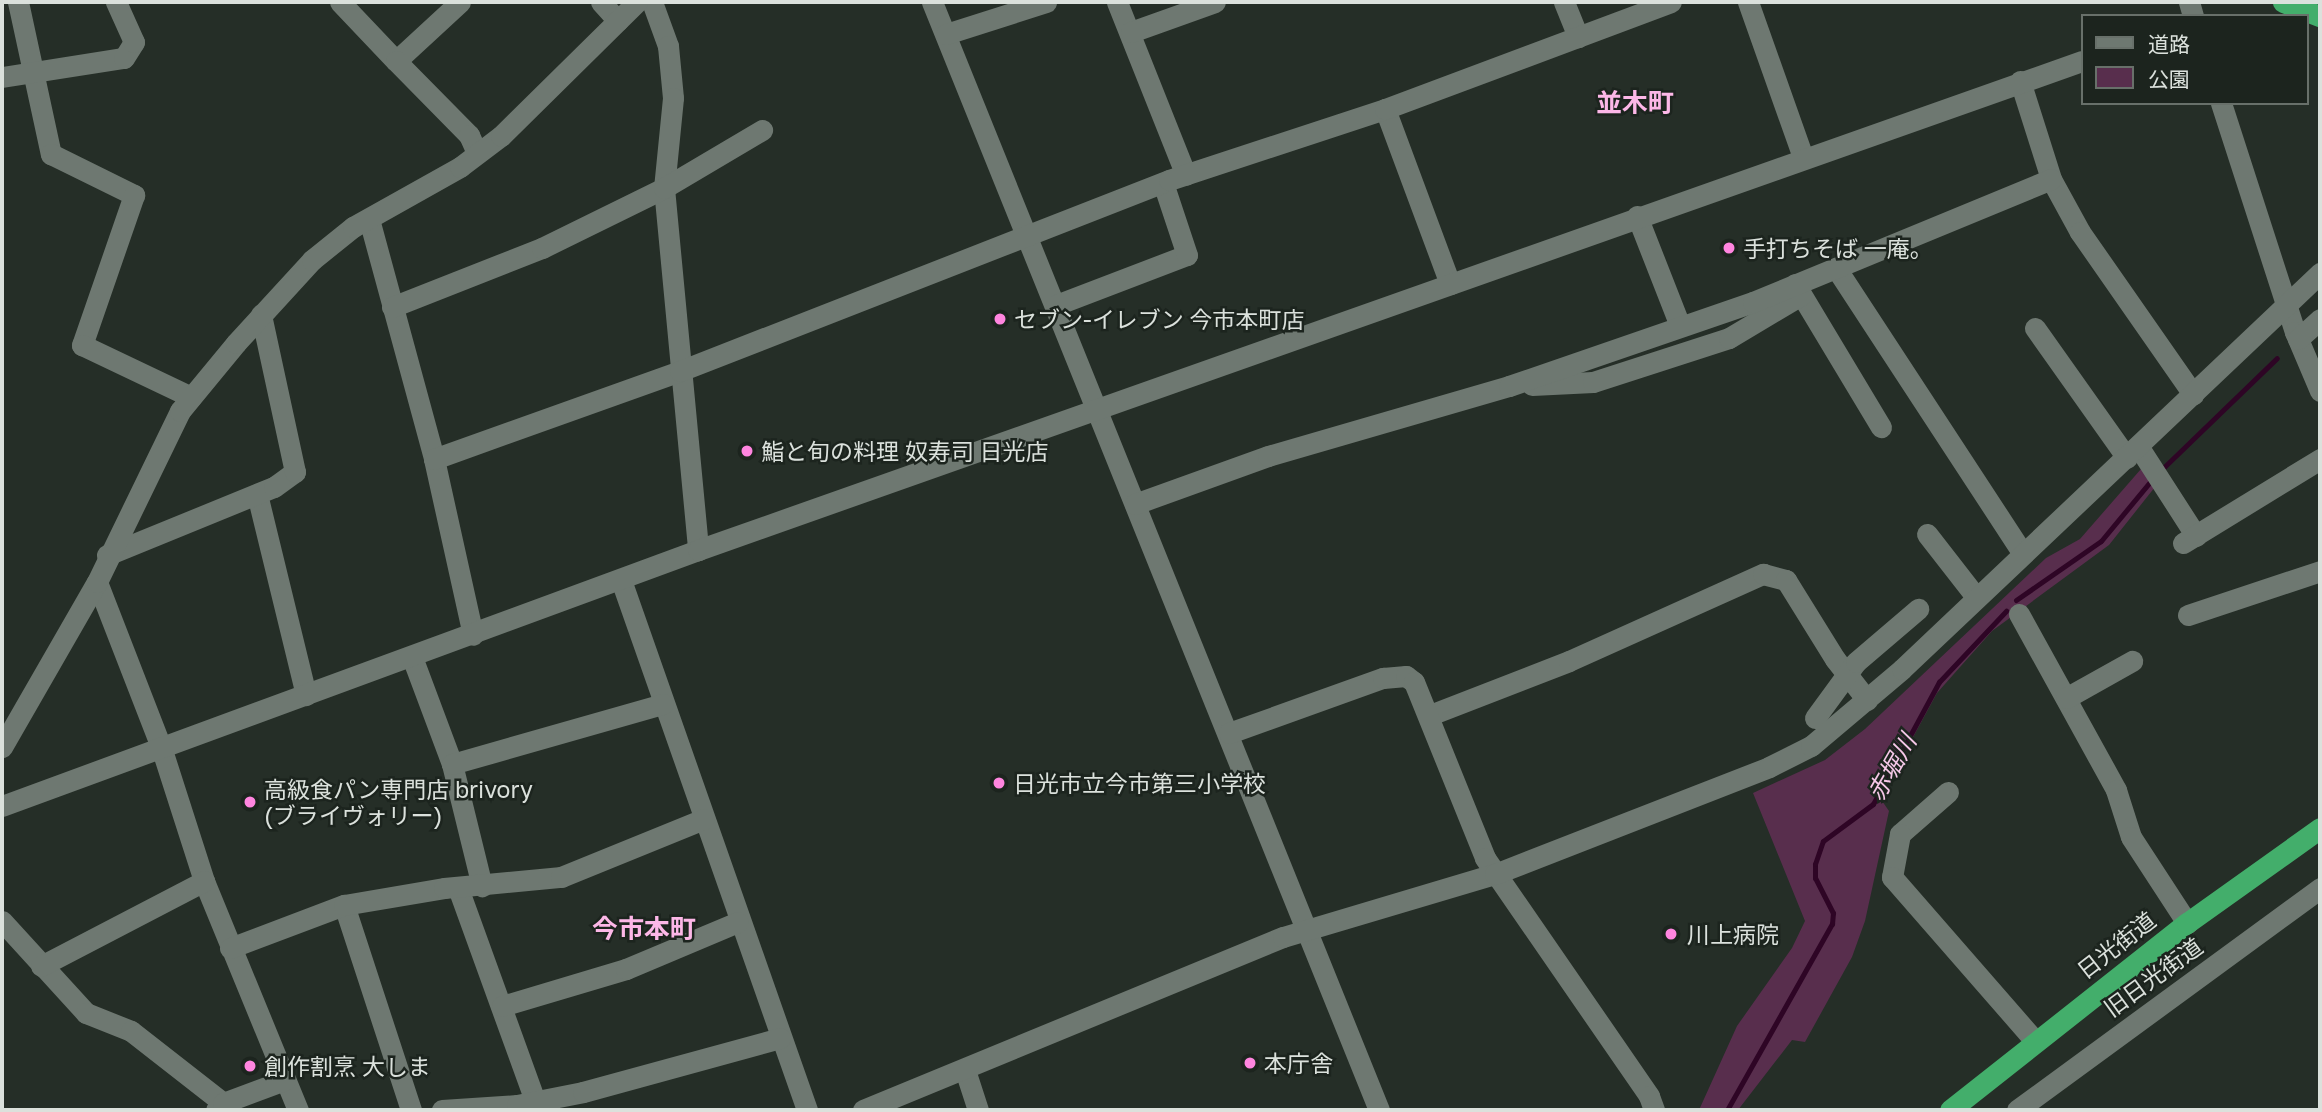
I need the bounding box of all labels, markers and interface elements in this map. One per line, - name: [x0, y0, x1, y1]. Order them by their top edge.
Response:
- legend: [2080, 14, 2308, 105]
- text: 道路: [2148, 31, 2190, 57]
- text: 公園: [2148, 66, 2190, 92]
- district label: 並木町: [1596, 87, 1674, 119]
- place label: 手打ちそば 一庵。: [1743, 234, 1933, 262]
- marker: 手打ちそば 一庵。: [1721, 240, 1737, 256]
- place label: セブン-イレブン 今市本町店: [1014, 305, 1304, 333]
- marker: セブン-イレブン 今市本町店: [992, 311, 1008, 327]
- place label: 鮨と旬の料理 奴寿司 日光店: [761, 437, 1048, 465]
- marker: 鮨と旬の料理 奴寿司 日光店: [739, 443, 755, 459]
- water label: 赤堀川: [1861, 729, 1921, 805]
- place label: 日光市立今市第三小学校: [1013, 769, 1266, 797]
- place label: 高級食パン専門店 brivory (ブライヴォリー): [264, 775, 532, 829]
- marker: 日光市立今市第三小学校: [991, 775, 1007, 791]
- marker: 高級食パン専門店 brivory (ブライヴォリー): [242, 794, 258, 810]
- street label: 日光街道: [2071, 906, 2161, 984]
- district label: 今市本町: [592, 913, 696, 945]
- place label: 川上病院: [1687, 920, 1779, 948]
- marker: 川上病院: [1661, 924, 1681, 944]
- street label: 旧日光街道: [2098, 932, 2208, 1022]
- place label: 本庁舎: [1264, 1049, 1333, 1077]
- place label: 創作割烹 大しま: [264, 1052, 431, 1080]
- marker: 本庁舎: [1242, 1055, 1258, 1071]
- marker: 創作割烹 大しま: [242, 1058, 258, 1074]

